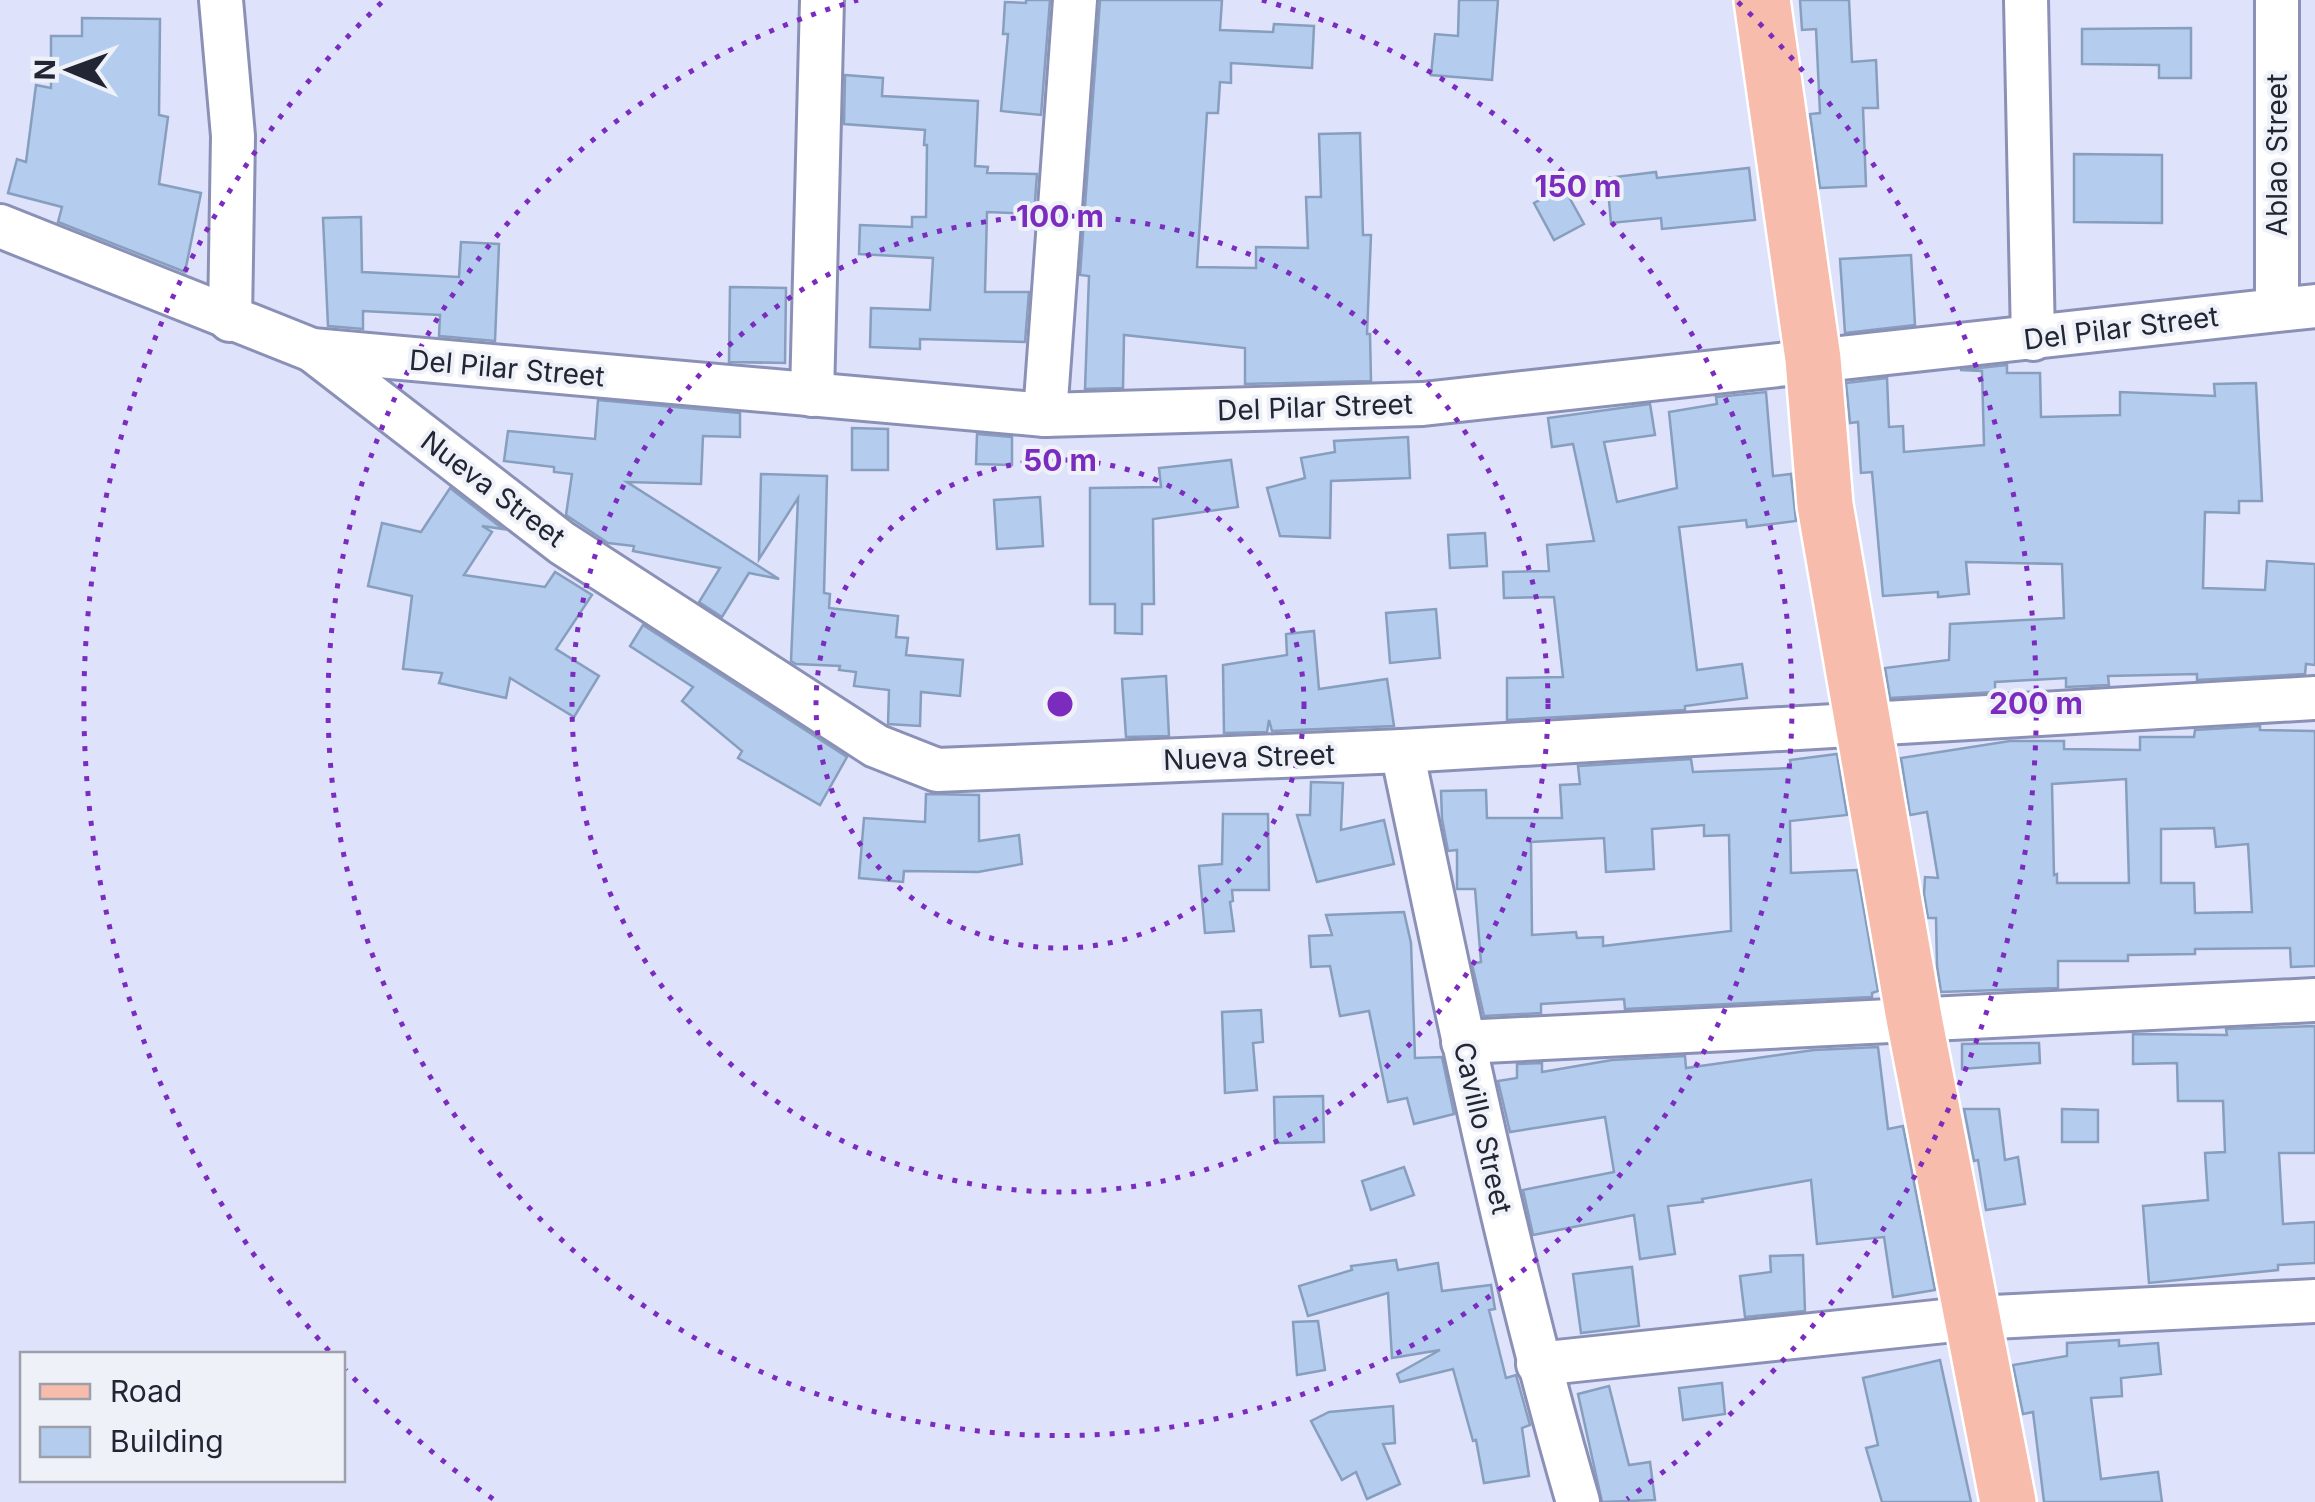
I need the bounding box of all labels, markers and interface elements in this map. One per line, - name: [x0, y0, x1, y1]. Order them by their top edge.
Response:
- north arrow: [20, 20, 120, 120]
- text: N: [28, 59, 62, 81]
- street label: Ablao Street: [2260, 74, 2294, 236]
- text: 150 m: [1535, 168, 1621, 204]
- text: 100 m: [1016, 198, 1104, 234]
- street label: Del Pilar Street: [2022, 299, 2220, 357]
- street label: Del Pilar Street: [408, 343, 606, 393]
- street label: Del Pilar Street: [1217, 387, 1413, 427]
- street label: Nueva Street: [414, 424, 572, 554]
- text: 50 m: [1023, 442, 1097, 478]
- text: 200 m: [1989, 685, 2083, 721]
- centre of rings: [1042, 686, 1078, 722]
- street label: Nueva Street: [1163, 737, 1335, 777]
- street label: Cavillo Street: [1447, 1039, 1519, 1217]
- legend: [20, 1352, 345, 1482]
- text: Road: [110, 1373, 182, 1409]
- text: Building: [110, 1423, 224, 1459]

